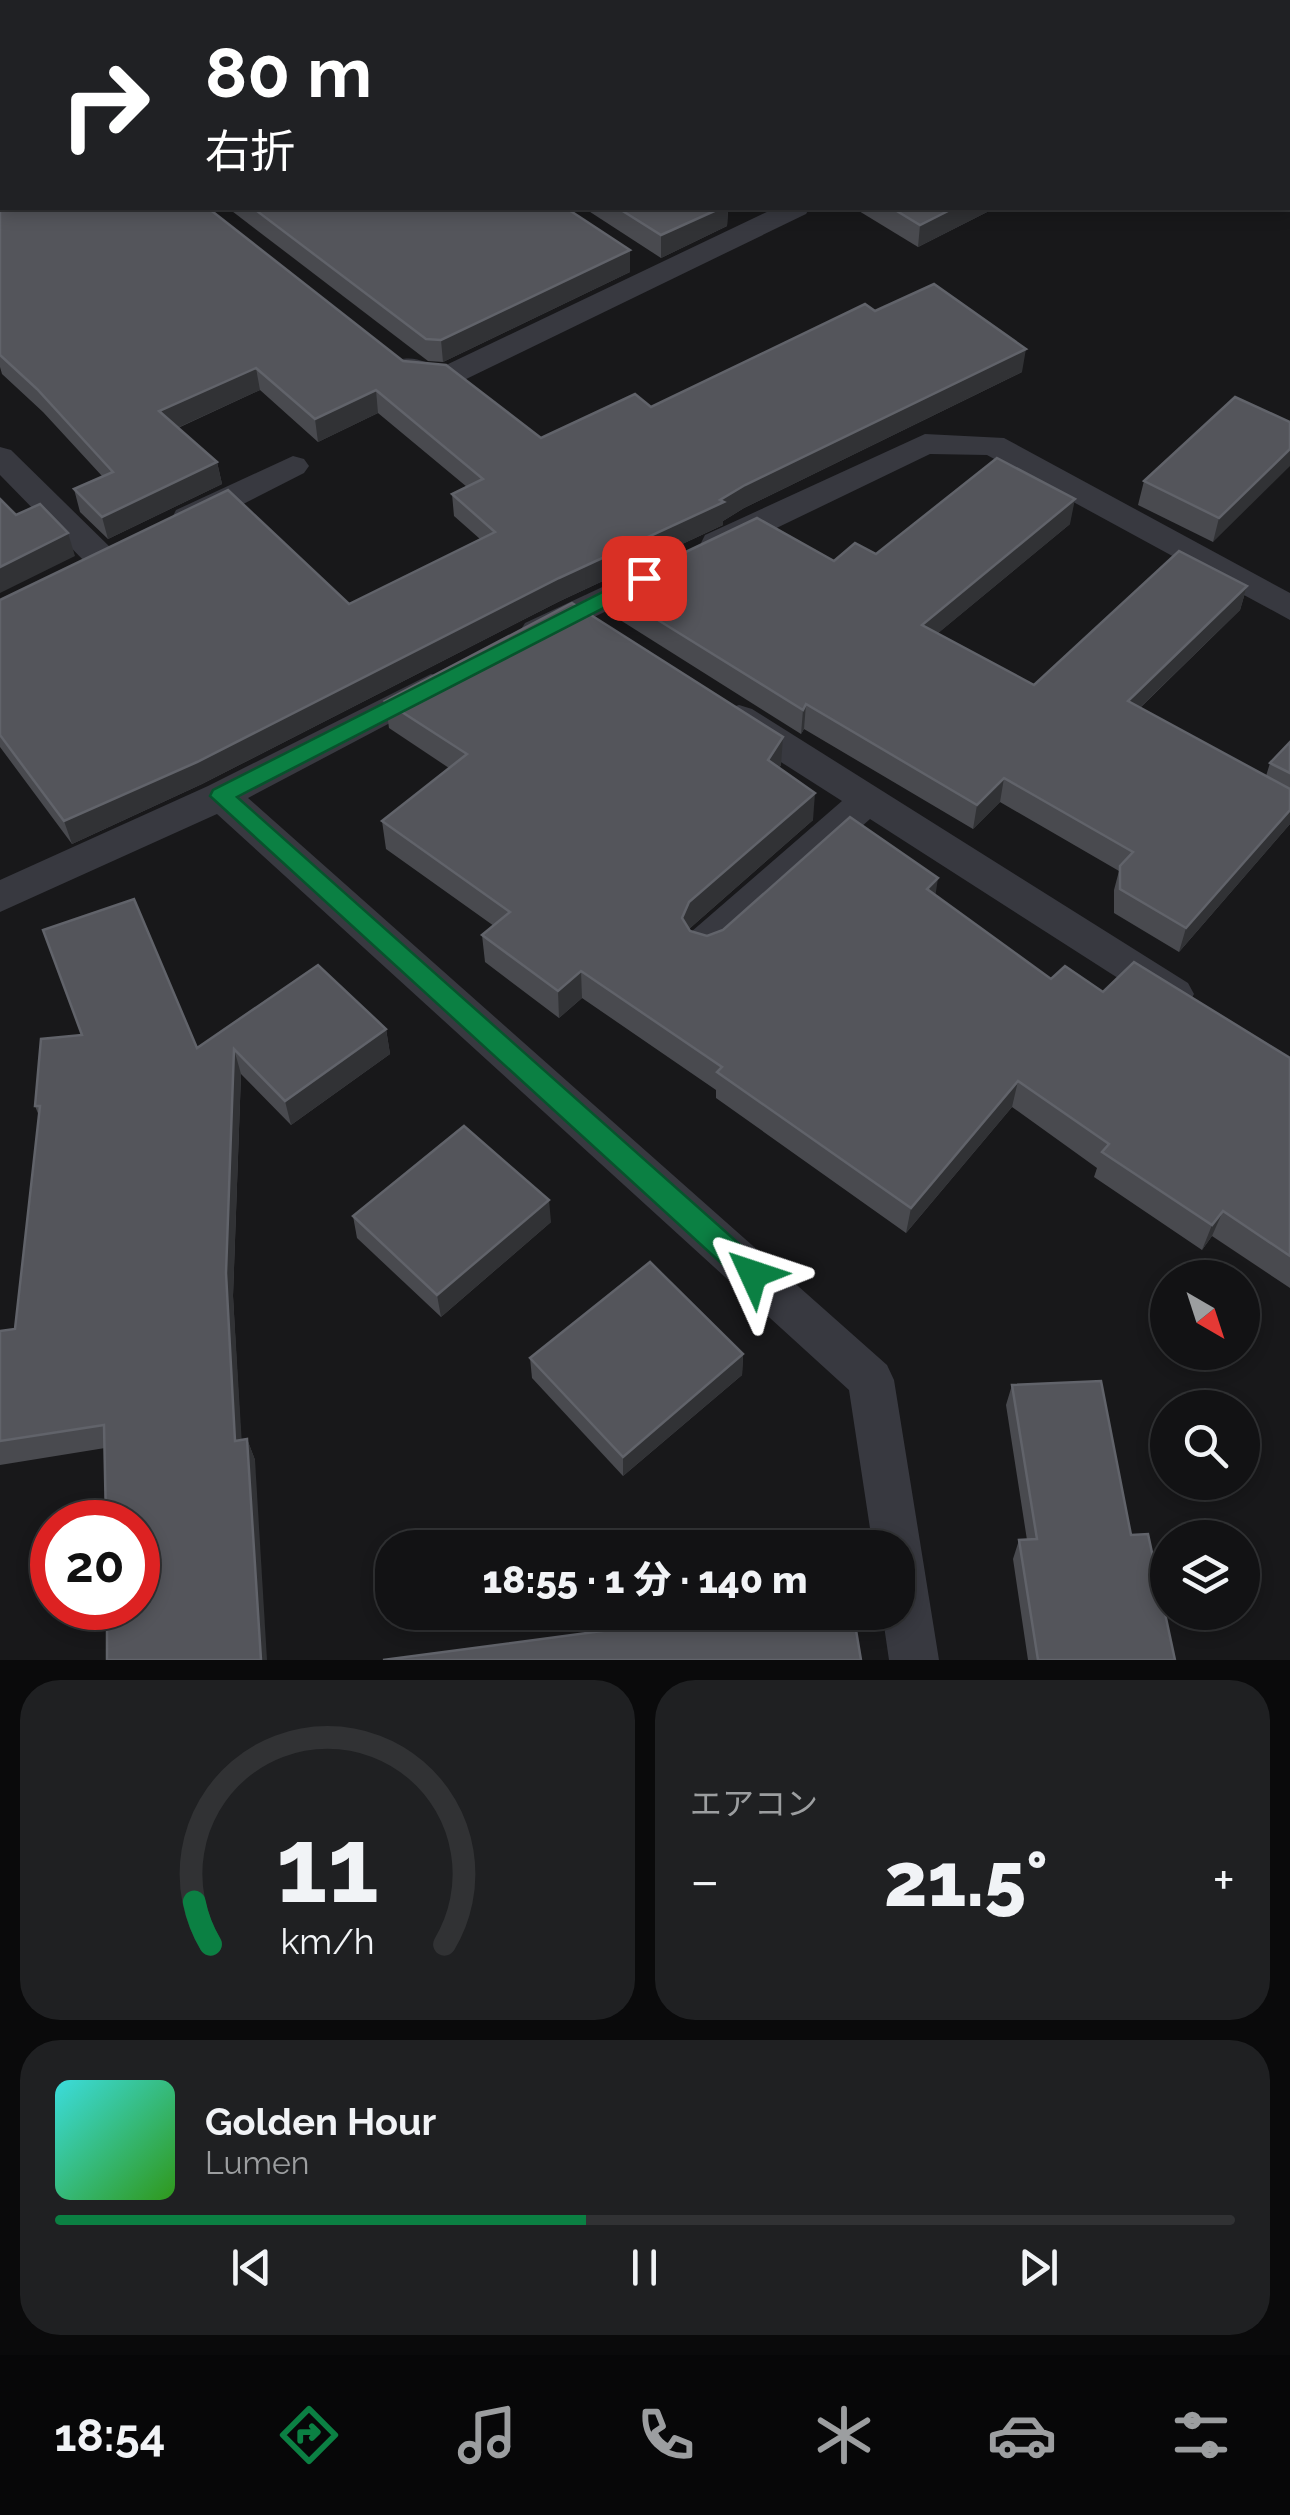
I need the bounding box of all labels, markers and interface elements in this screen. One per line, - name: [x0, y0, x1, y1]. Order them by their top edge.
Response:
- text: 80 m: [205, 31, 372, 113]
- icon: right: [40, 40, 170, 170]
- text: 右折: [205, 125, 295, 178]
- pin: [602, 536, 687, 621]
- icon: arrive: [617, 551, 672, 606]
- position arrow: [701, 1222, 805, 1326]
- north arrow: [1150, 1260, 1260, 1370]
- map controls: [1150, 1260, 1260, 1630]
- button: search: [1150, 1390, 1260, 1500]
- speed limit sign: 20: [30, 1500, 160, 1630]
- button: layers: [1150, 1520, 1260, 1630]
- text: 18:55 · 1 分 · 140 m: [482, 1557, 808, 1602]
- text: エアコン: [690, 1785, 818, 1822]
- text: 11: [276, 1804, 379, 1926]
- text: 21.5°: [884, 1835, 1048, 1924]
- text: −: [690, 1848, 720, 1913]
- text: +: [1212, 1848, 1235, 1913]
- text: km/h: [280, 1920, 375, 1962]
- text: Golden Hour: [205, 2099, 436, 2144]
- text: Lumen: [205, 2144, 309, 2181]
- icon: previous: [224, 2240, 279, 2295]
- icon: pause: [617, 2240, 672, 2295]
- icon: next: [1011, 2240, 1066, 2295]
- icon: directions: [274, 2400, 344, 2470]
- icon: music: [452, 2400, 522, 2470]
- icon: phone: [631, 2400, 701, 2470]
- icon: climate: [809, 2400, 879, 2470]
- icon: car: [987, 2400, 1057, 2470]
- icon: filters: [1166, 2400, 1236, 2470]
- text: 18:54: [54, 2409, 165, 2462]

